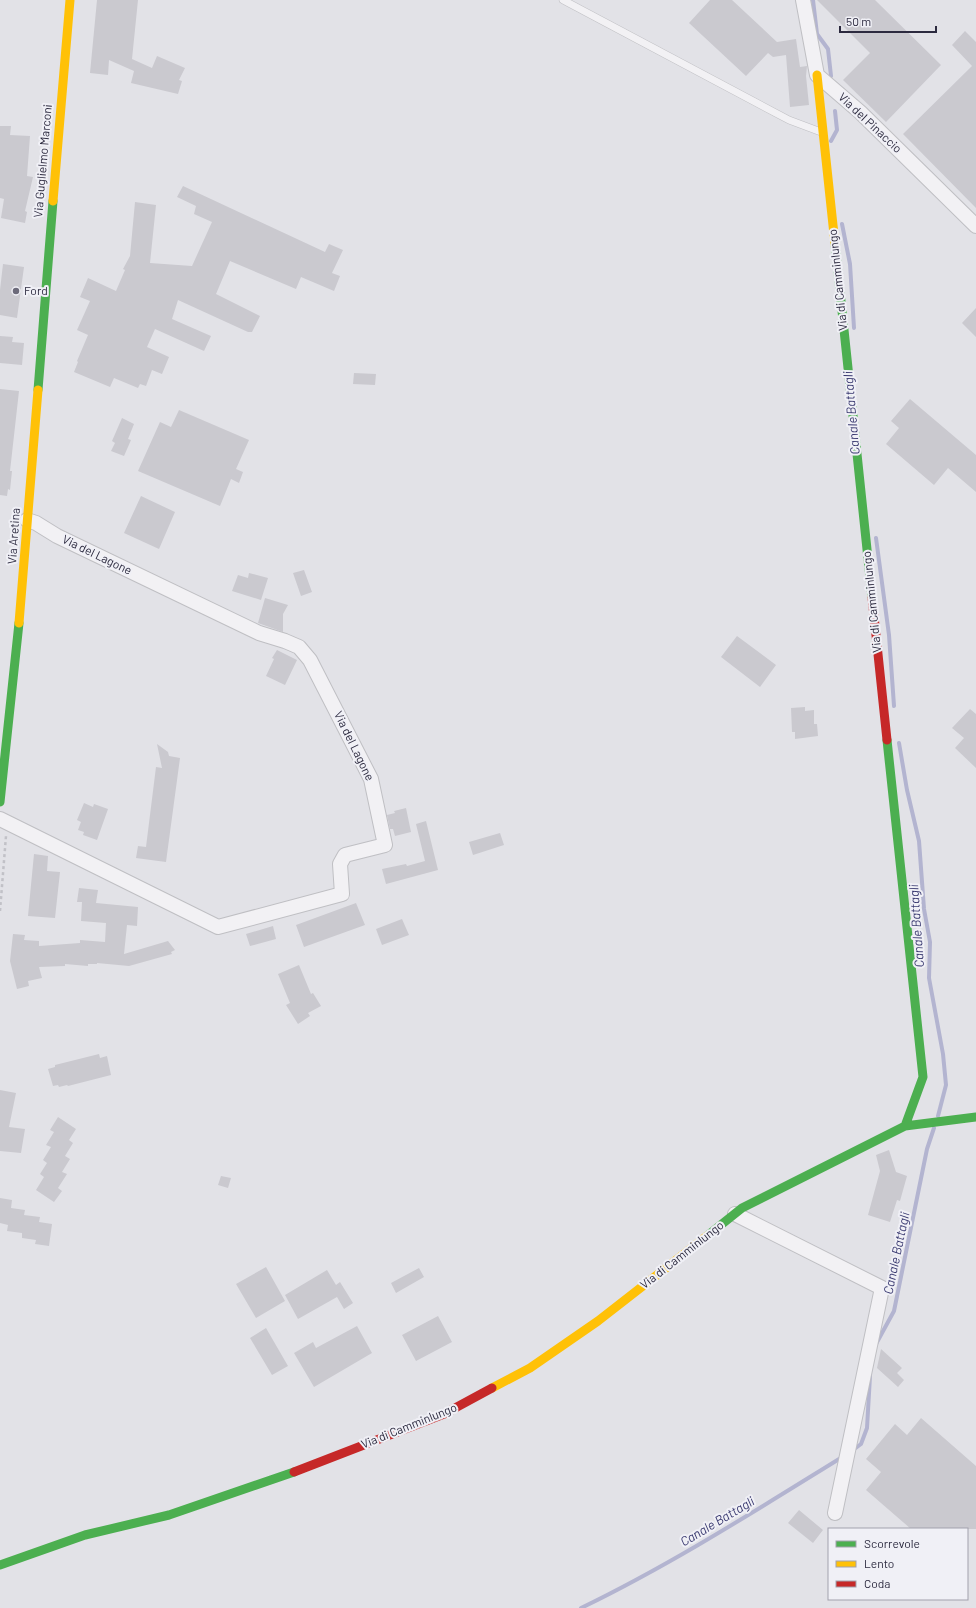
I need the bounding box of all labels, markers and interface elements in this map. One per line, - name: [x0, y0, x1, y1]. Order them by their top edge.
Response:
- scale bar: [840, 8, 936, 34]
- text: 50 m: [846, 14, 871, 28]
- street label: Via del Pinaccio: [836, 89, 905, 155]
- street label: Via Guglielmo Marconi: [30, 104, 54, 218]
- street label: Via di Camminlungo: [825, 229, 849, 332]
- place label: Ford: [24, 283, 48, 297]
- marker: Ford: [11, 286, 21, 296]
- water label: Canale Battagli: [839, 370, 863, 455]
- street label: Via Aretina: [4, 507, 22, 565]
- street label: Via del Lagone: [60, 531, 134, 577]
- street label: Via di Camminlungo: [859, 551, 883, 654]
- street label: Via del Lagone: [332, 709, 378, 783]
- water label: Canale Battagli: [905, 883, 927, 968]
- water label: Canale Battagli: [879, 1210, 913, 1296]
- street label: Via di Camminlungo: [637, 1217, 726, 1291]
- street label: Via di Camminlungo: [359, 1399, 459, 1451]
- water label: Canale Battagli: [677, 1492, 758, 1549]
- legend: [828, 1528, 968, 1600]
- text: Scorrevole: [864, 1536, 920, 1550]
- text: Lento: [864, 1556, 894, 1570]
- text: Coda: [864, 1576, 891, 1590]

